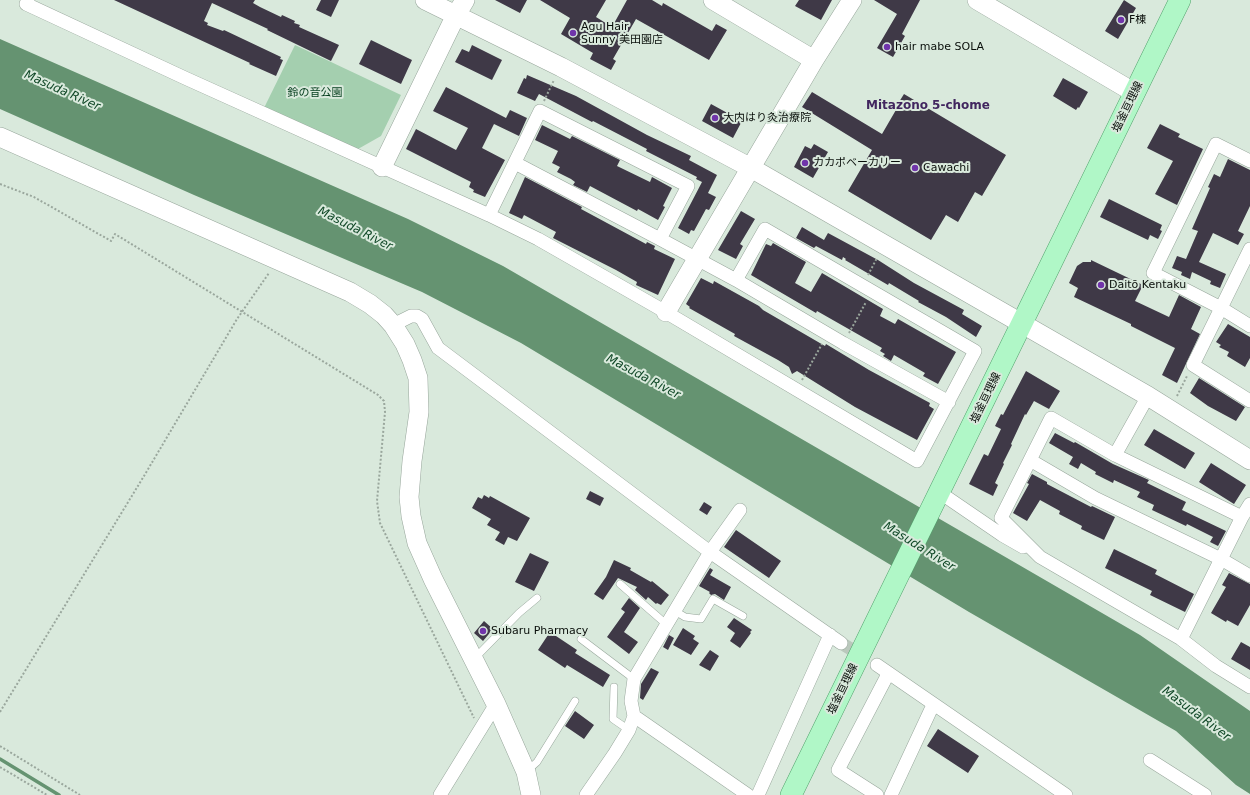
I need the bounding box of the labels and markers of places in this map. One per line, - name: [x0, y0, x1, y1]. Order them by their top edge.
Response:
- place label: F棟: [1129, 13, 1146, 27]
- marker: F棟: [1116, 15, 1126, 25]
- place label: Agu Hair Sunny 美田園店: [581, 20, 663, 46]
- marker: Agu Hair Sunny 美田園店: [568, 28, 578, 38]
- place label: hair mabe SOLA: [895, 40, 984, 54]
- marker: hair mabe SOLA: [882, 42, 892, 52]
- place label: 大内はり灸治療院: [723, 111, 811, 125]
- marker: 大内はり灸治療院: [710, 113, 720, 123]
- place label: カカポベーカリー: [813, 156, 901, 170]
- marker: カカポベーカリー: [800, 158, 810, 168]
- place label: Cawachi: [923, 161, 969, 175]
- marker: Cawachi: [910, 163, 920, 173]
- place label: Daitō Kentaku: [1109, 278, 1186, 292]
- marker: Daitō Kentaku: [1096, 280, 1106, 290]
- place label: Subaru Pharmacy: [491, 624, 588, 638]
- marker: Subaru Pharmacy: [478, 626, 488, 636]

